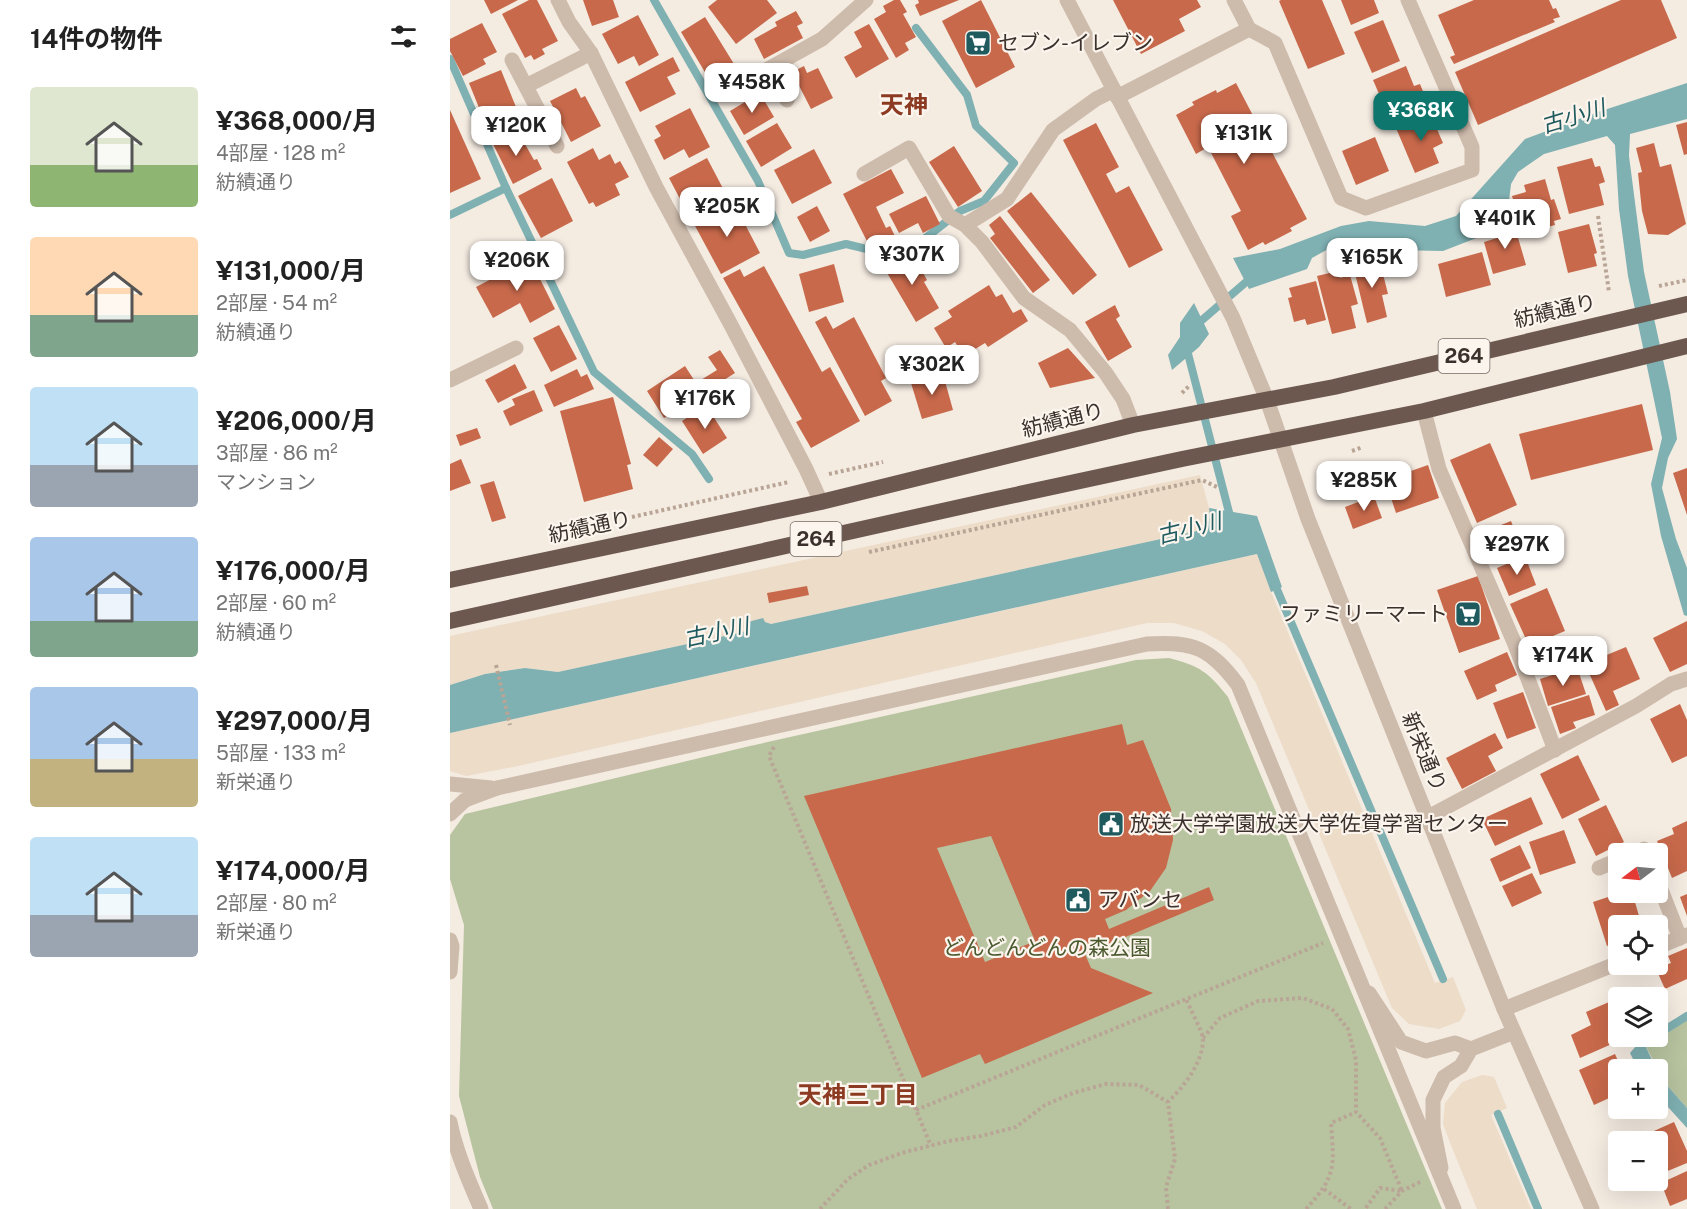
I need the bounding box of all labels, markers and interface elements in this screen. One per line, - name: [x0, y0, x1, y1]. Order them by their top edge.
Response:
- icon: filters: [387, 20, 420, 53]
- text: 14件の物件: [30, 23, 162, 54]
- supermarket icon: セブン-イレブン: [963, 28, 993, 58]
- place label: セブン-イレブン: [998, 30, 1153, 55]
- pin: ¥458K: [710, 63, 794, 114]
- text: ¥458K: [718, 70, 786, 94]
- district label: 天神: [880, 90, 928, 118]
- pin: ¥368K: [1379, 91, 1463, 142]
- water label: 古小川: [1538, 93, 1610, 138]
- text: ¥368K: [1387, 98, 1455, 122]
- text: ¥368,000/月: [216, 105, 378, 136]
- pin: ¥120K: [474, 106, 558, 157]
- icon: home: [78, 111, 150, 183]
- text: ¥120K: [485, 113, 547, 137]
- pin: ¥131K: [1202, 114, 1286, 165]
- text: ¥131K: [1215, 121, 1273, 145]
- text: 4部屋 · 128 m²: [216, 141, 345, 165]
- text: 紡績通り: [216, 170, 296, 194]
- pin: ¥205K: [685, 187, 769, 238]
- text: ¥205K: [694, 194, 760, 218]
- pin: ¥401K: [1463, 199, 1547, 250]
- text: ¥401K: [1474, 206, 1536, 230]
- pin: ¥307K: [870, 235, 954, 286]
- pin: ¥165K: [1330, 238, 1414, 289]
- pin: ¥206K: [475, 241, 559, 292]
- text: ¥307K: [879, 242, 945, 266]
- text: ¥165K: [1341, 245, 1403, 269]
- text: ¥206K: [484, 248, 550, 272]
- text: ¥131,000/月: [216, 255, 366, 286]
- icon: home: [78, 261, 150, 333]
- street label: 紡績通り: [1511, 289, 1599, 332]
- text: 2部屋 · 54 m²: [216, 291, 337, 315]
- text: 紡績通り: [216, 320, 296, 344]
- road number: 264: [1438, 339, 1490, 373]
- pin: ¥302K: [890, 345, 974, 396]
- text: ¥302K: [899, 352, 965, 376]
- pin: ¥176K: [663, 379, 747, 430]
- text: ¥176K: [674, 386, 736, 410]
- street label: 紡績通り: [1019, 397, 1107, 442]
- text: ¥206,000/月: [216, 405, 377, 436]
- icon: home: [78, 411, 150, 483]
- text: 3部屋 · 86 m²: [216, 441, 338, 465]
- pin: ¥285K: [1322, 461, 1406, 512]
- text: ¥285K: [1330, 468, 1398, 492]
- text: マンション: [216, 470, 316, 494]
- street label: 紡績通り: [546, 506, 634, 547]
- water label: 古小川: [1154, 507, 1226, 549]
- road number: 264: [790, 522, 842, 556]
- pin: ¥297K: [1475, 525, 1559, 576]
- text: ¥297K: [1484, 532, 1550, 556]
- text: ¥176,000/月: [216, 555, 371, 586]
- icon: home: [78, 561, 150, 633]
- text: 2部屋 · 60 m²: [216, 591, 336, 615]
- supermarket icon: ファミリーマート: [1453, 599, 1483, 629]
- place label: ファミリーマート: [1280, 601, 1448, 626]
- water label: 古小川: [681, 612, 753, 652]
- text: 紡績通り: [216, 620, 296, 644]
- pin: ¥174K: [1521, 636, 1605, 687]
- text: ¥174K: [1532, 643, 1594, 667]
- text: ¥297,000/月: [216, 705, 373, 736]
- street label: 新栄通り: [1397, 708, 1452, 795]
- icon: home: [78, 711, 150, 783]
- text: 5部屋 · 133 m²: [216, 741, 346, 765]
- text: 新栄通り: [216, 770, 296, 794]
- public building icon: 放送大学学園放送大学佐賀学習センター: [1096, 809, 1126, 839]
- place label: 放送大学学園放送大学佐賀学習センター: [1130, 811, 1508, 836]
- north arrow: [1608, 843, 1668, 903]
- map controls: [1608, 843, 1668, 1191]
- text: ¥174,000/月: [216, 855, 371, 886]
- icon: home: [78, 861, 150, 933]
- public building icon: アバンセ: [1063, 885, 1093, 915]
- place label: アバンセ: [1098, 887, 1182, 912]
- text: 2部屋 · 80 m²: [216, 891, 337, 915]
- button: locate: [1608, 915, 1668, 975]
- text: 新栄通り: [216, 920, 296, 944]
- park label: どんどんどんの森公園: [943, 935, 1151, 960]
- button: layers: [1608, 987, 1668, 1047]
- button: +: [1608, 1059, 1668, 1119]
- district label: 天神三丁目: [798, 1080, 918, 1108]
- button: −: [1608, 1131, 1668, 1191]

